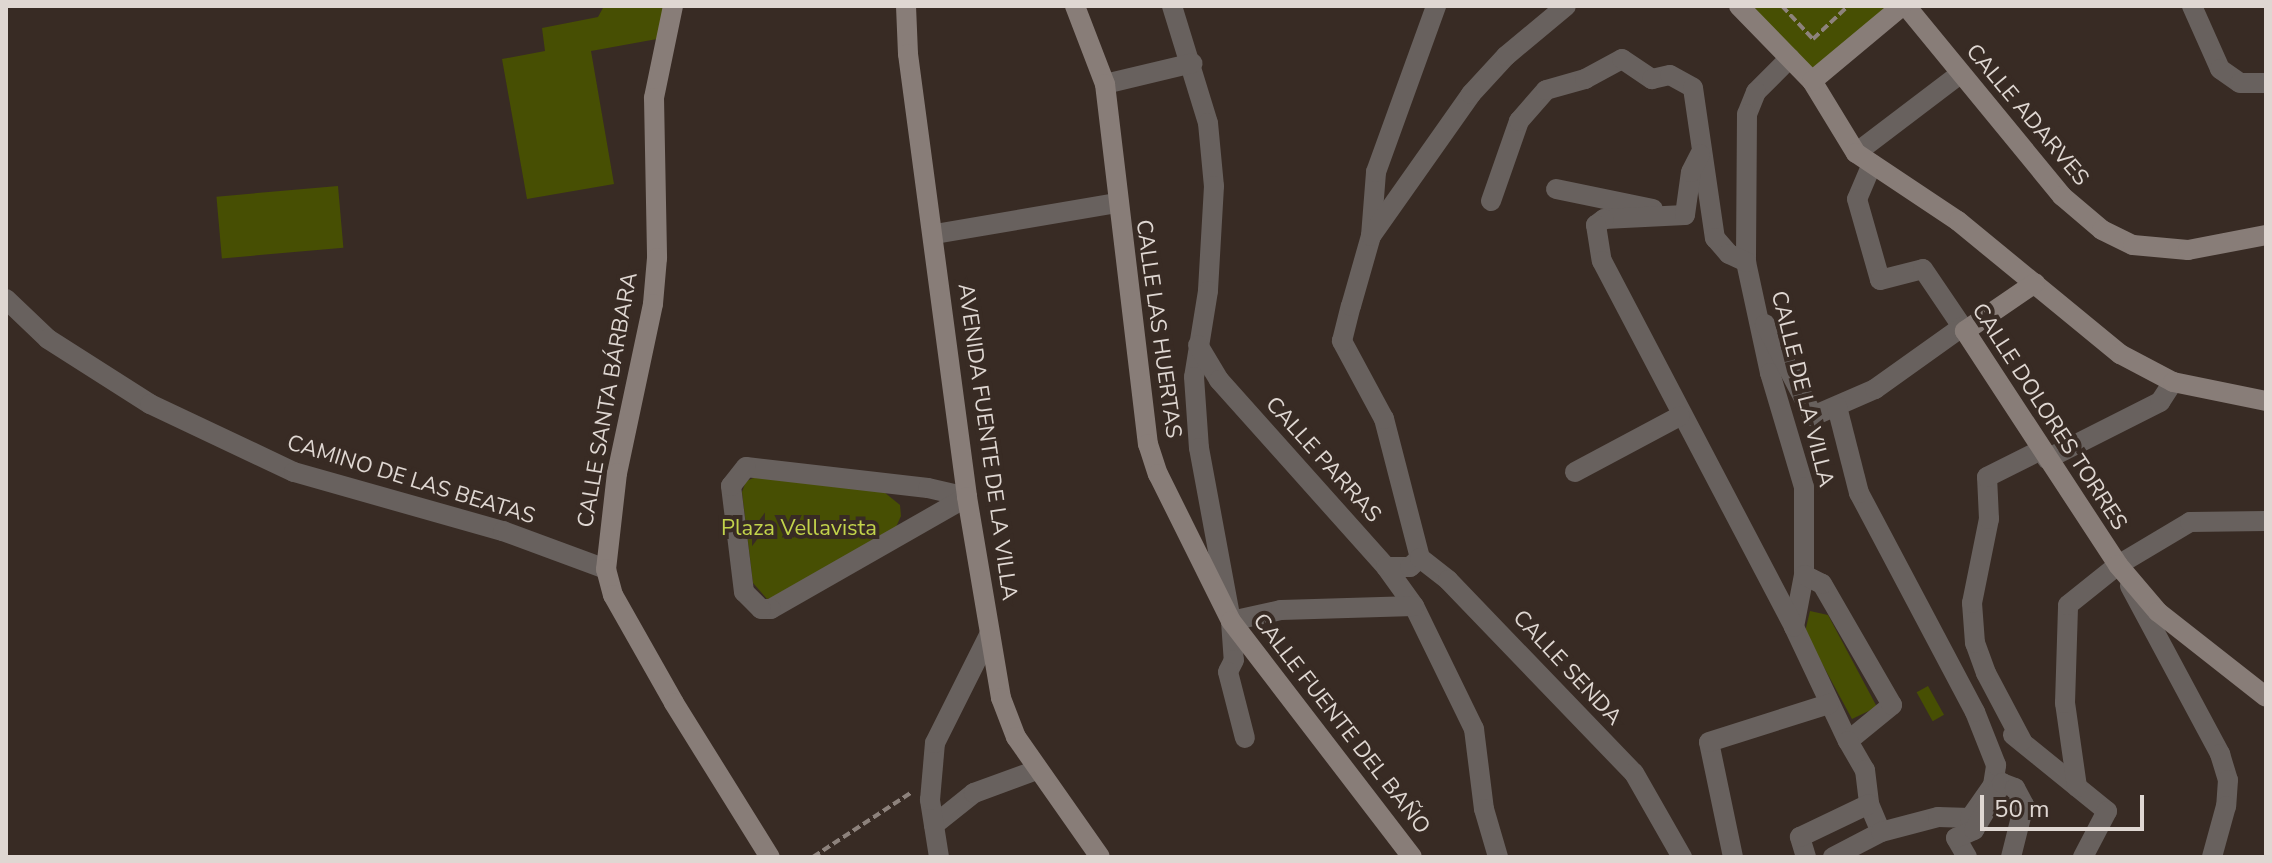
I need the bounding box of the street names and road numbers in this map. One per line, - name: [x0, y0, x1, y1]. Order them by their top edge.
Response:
- street label: CALLE ADARVES: [1960, 39, 2094, 191]
- street label: CALLE LAS HUERTAS: [1130, 218, 1186, 440]
- street label: CALLE SANTA BÁRBARA: [573, 270, 643, 530]
- street label: AVENIDA FUENTE DE LA VILLA: [952, 282, 1022, 602]
- street label: CALLE DE LA VILLA: [1765, 288, 1839, 490]
- street label: CALLE DOLORES TORRES: [1966, 299, 2132, 535]
- street label: CALLE PARRAS: [1260, 392, 1386, 528]
- street label: CAMINO DE LAS BEATAS: [284, 430, 538, 530]
- street label: CALLE SENDA: [1507, 605, 1627, 731]
- street label: CALLE FUENTE DEL BAÑO: [1247, 609, 1435, 839]

